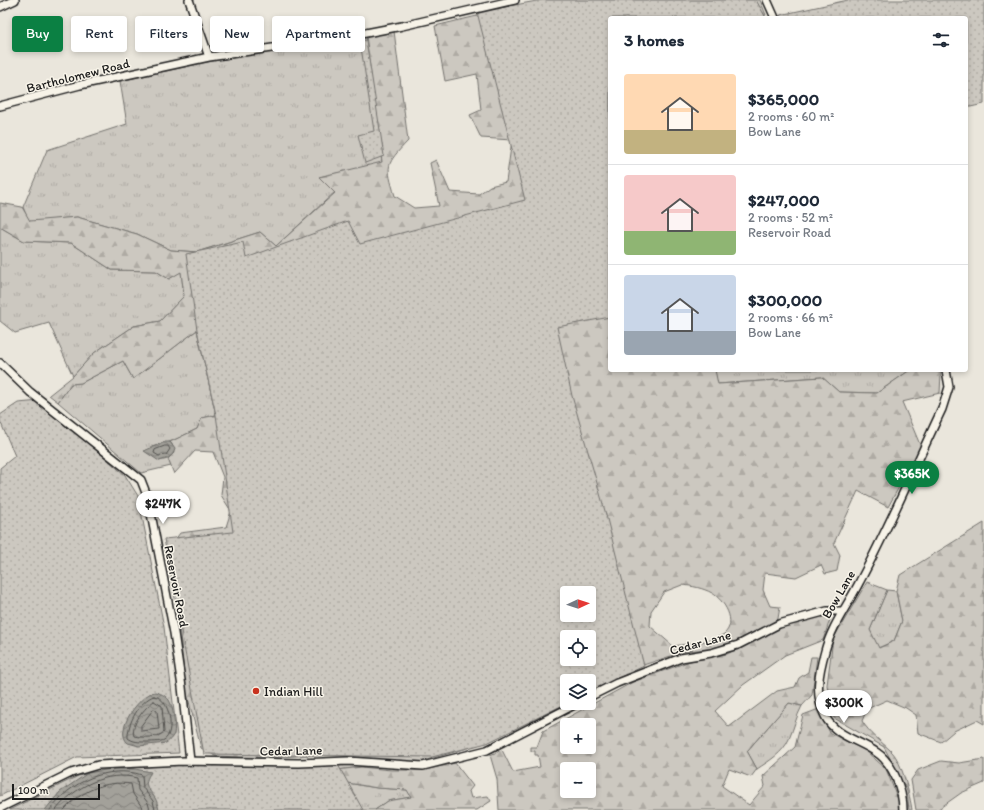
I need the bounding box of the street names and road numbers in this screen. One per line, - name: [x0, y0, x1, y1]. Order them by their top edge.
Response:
- street label: Bartholomew Road: [25, 55, 131, 96]
- street label: Reservoir Road: [161, 544, 192, 628]
- street label: Bow Lane: [819, 568, 858, 621]
- street label: Cedar Lane: [668, 627, 732, 658]
- street label: Cedar Lane: [259, 742, 323, 759]

